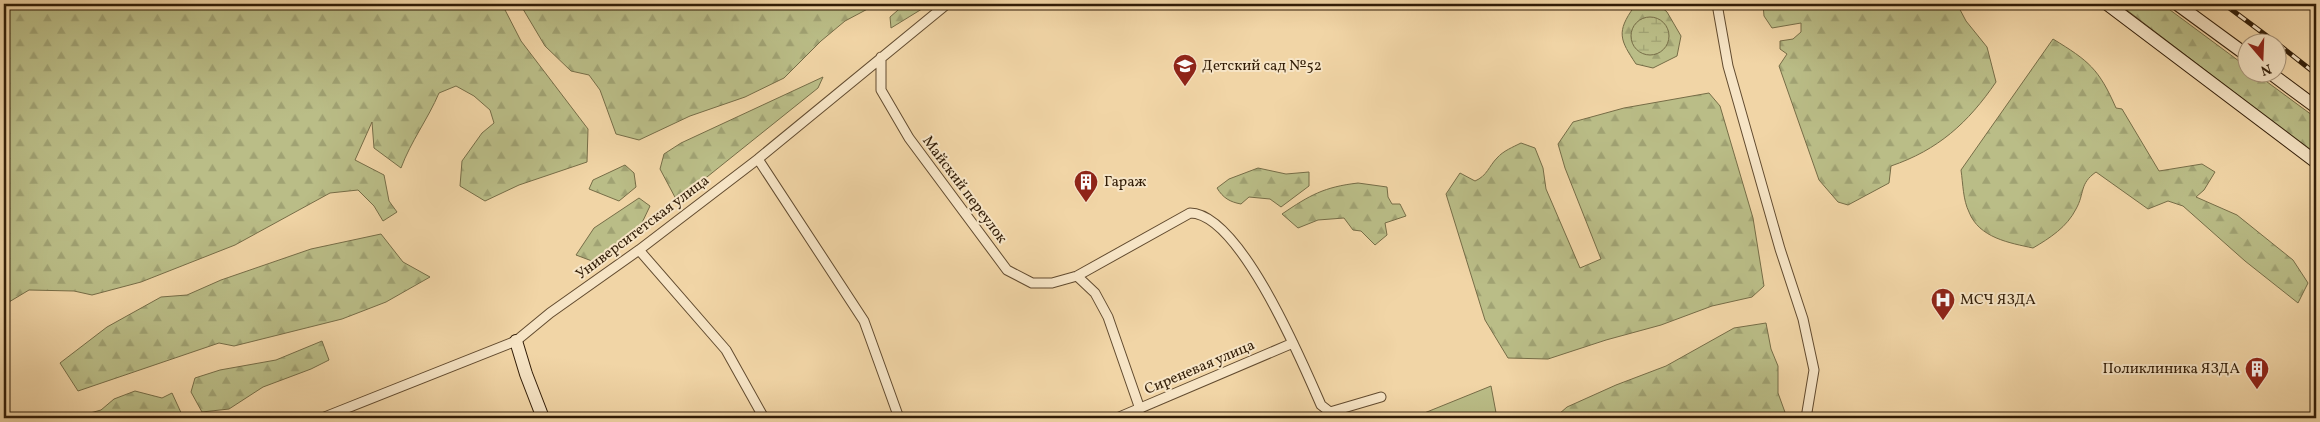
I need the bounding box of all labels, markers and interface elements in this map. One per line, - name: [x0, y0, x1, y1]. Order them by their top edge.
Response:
- north arrow: [2238, 32, 2288, 82]
- school or university icon: Детский сад №52: [1172, 53, 1198, 87]
- place label: Детский сад №52: [1202, 56, 1322, 77]
- text: N: [2258, 58, 2274, 80]
- street label: Майский переулок: [917, 132, 1011, 248]
- building icon: Гараж: [1073, 169, 1099, 203]
- street label: Университетская улица: [572, 171, 714, 285]
- place label: Гараж: [1104, 172, 1146, 193]
- hospital icon: МСЧ ЯЗДА: [1930, 287, 1956, 321]
- place label: МСЧ ЯЗДА: [1960, 290, 2036, 311]
- street label: Сиреневая улица: [1142, 335, 1258, 401]
- building icon: Поликлиника ЯЗДА: [2244, 356, 2270, 390]
- place label: Поликлиника ЯЗДА: [2102, 359, 2240, 380]

